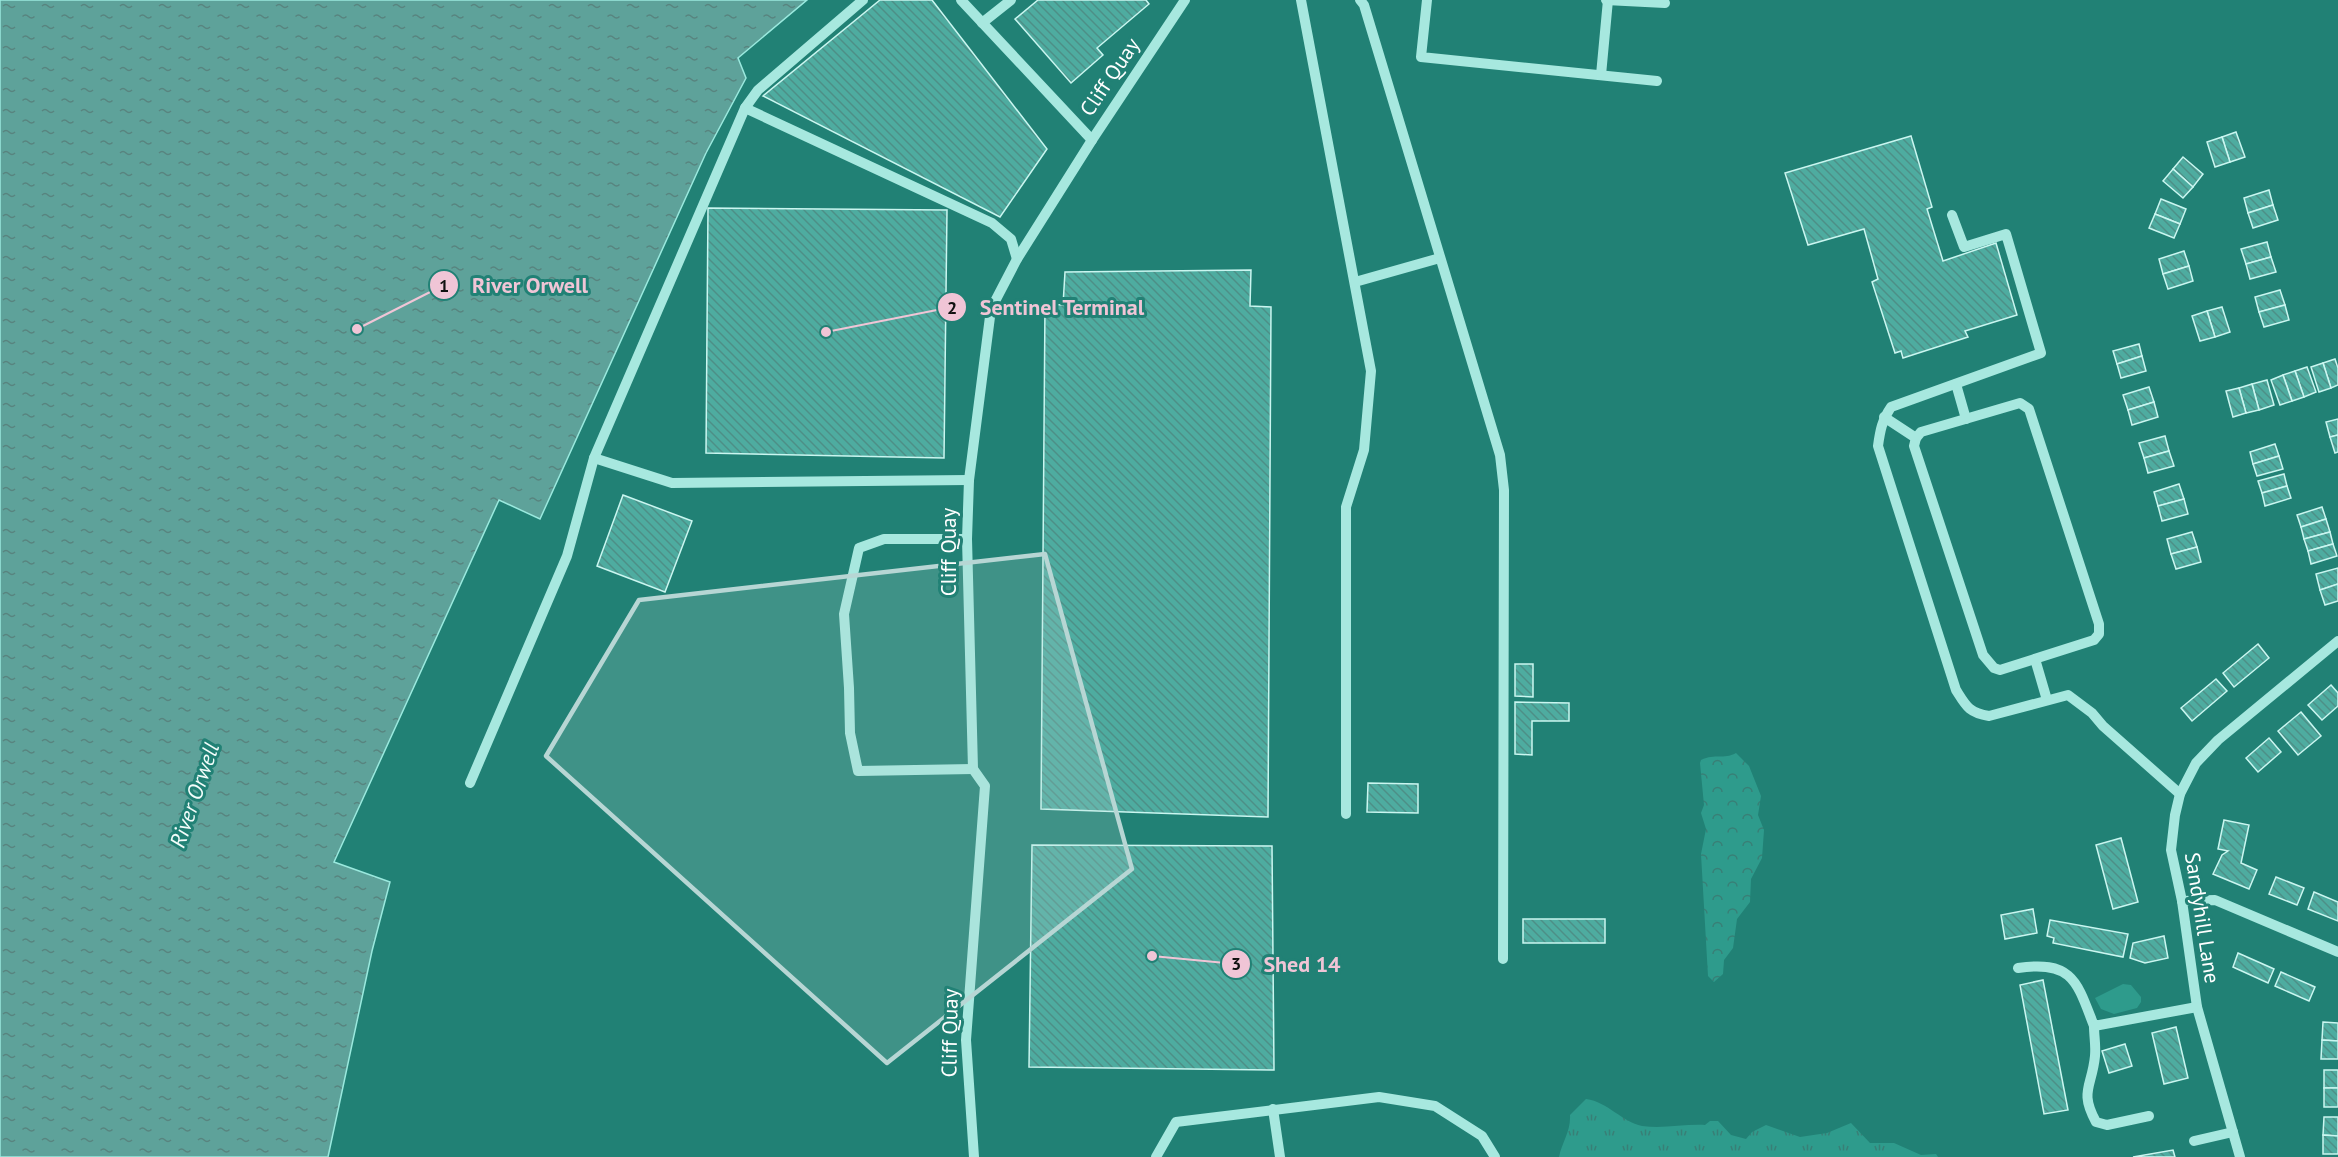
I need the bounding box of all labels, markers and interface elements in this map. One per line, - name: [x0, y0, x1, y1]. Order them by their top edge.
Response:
- street label: Cliff Quay: [1074, 32, 1146, 121]
- callout: River Orwell: [429, 265, 600, 305]
- text: River Orwell: [472, 271, 588, 299]
- text: 1: [439, 274, 449, 297]
- callout: Sentinel Terminal: [937, 287, 1157, 327]
- text: Sentinel Terminal: [980, 293, 1145, 321]
- text: 2: [947, 296, 957, 319]
- street label: Cliff Quay: [935, 507, 962, 596]
- water label: River Orwell: [163, 739, 225, 851]
- street label: Sandyhill Lane: [2179, 851, 2226, 985]
- callout: Shed 14: [1221, 944, 1353, 984]
- text: Shed 14: [1263, 950, 1341, 978]
- text: 3: [1231, 952, 1241, 975]
- street label: Cliff Quay: [935, 988, 964, 1078]

